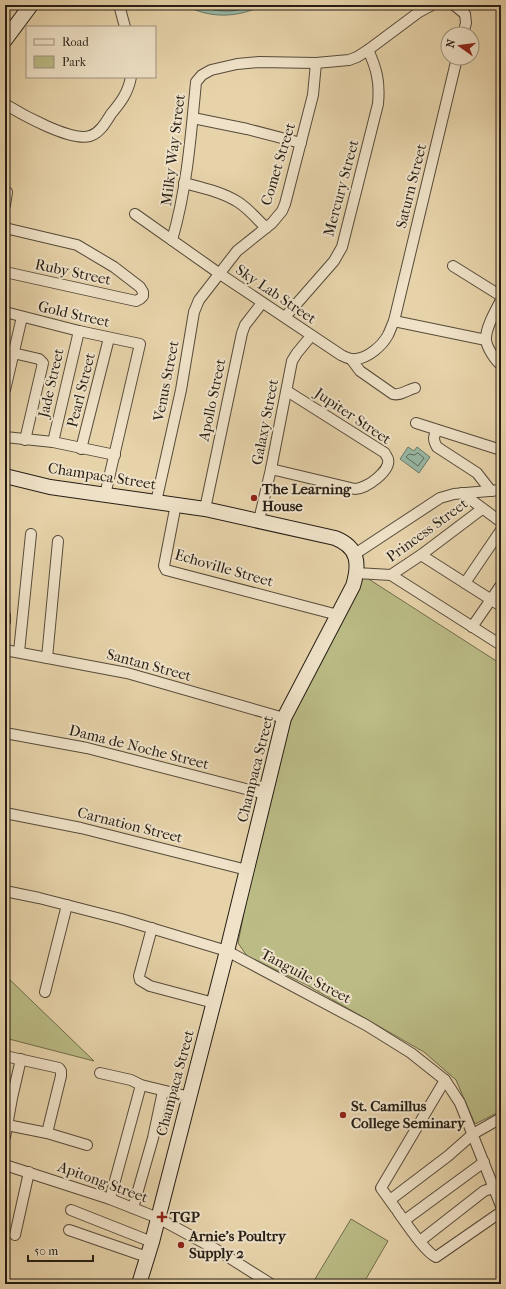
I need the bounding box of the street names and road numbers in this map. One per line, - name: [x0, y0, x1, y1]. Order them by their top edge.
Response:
- street label: Milky Way Street: [157, 92, 189, 207]
- street label: Comet Street: [257, 120, 299, 208]
- street label: Mercury Street: [319, 137, 363, 238]
- street label: Saturn Street: [392, 141, 430, 230]
- street label: Ruby Street: [33, 255, 113, 289]
- street label: Sky Lab Street: [232, 260, 320, 328]
- street label: Gold Street: [36, 297, 112, 331]
- street label: Venus Street: [149, 339, 183, 424]
- street label: Jade Street: [34, 346, 68, 420]
- street label: Pearl Street: [63, 350, 99, 429]
- street label: Apollo Street: [194, 356, 230, 444]
- street label: Galaxy Street: [248, 377, 282, 467]
- street label: Jupiter Street: [311, 383, 395, 448]
- street label: Champaca Street: [47, 459, 158, 494]
- street label: Princess Street: [383, 494, 472, 566]
- street label: Echoville Street: [173, 545, 276, 591]
- street label: Santan Street: [105, 645, 194, 685]
- street label: Champaca Street: [233, 713, 277, 824]
- street label: Dama de Noche Street: [67, 721, 211, 773]
- street label: Carnation Street: [76, 803, 185, 847]
- street label: Tanguile Street: [258, 945, 355, 1008]
- street label: Champaca Street: [152, 1027, 198, 1138]
- street label: Apitong Street: [55, 1157, 151, 1207]

